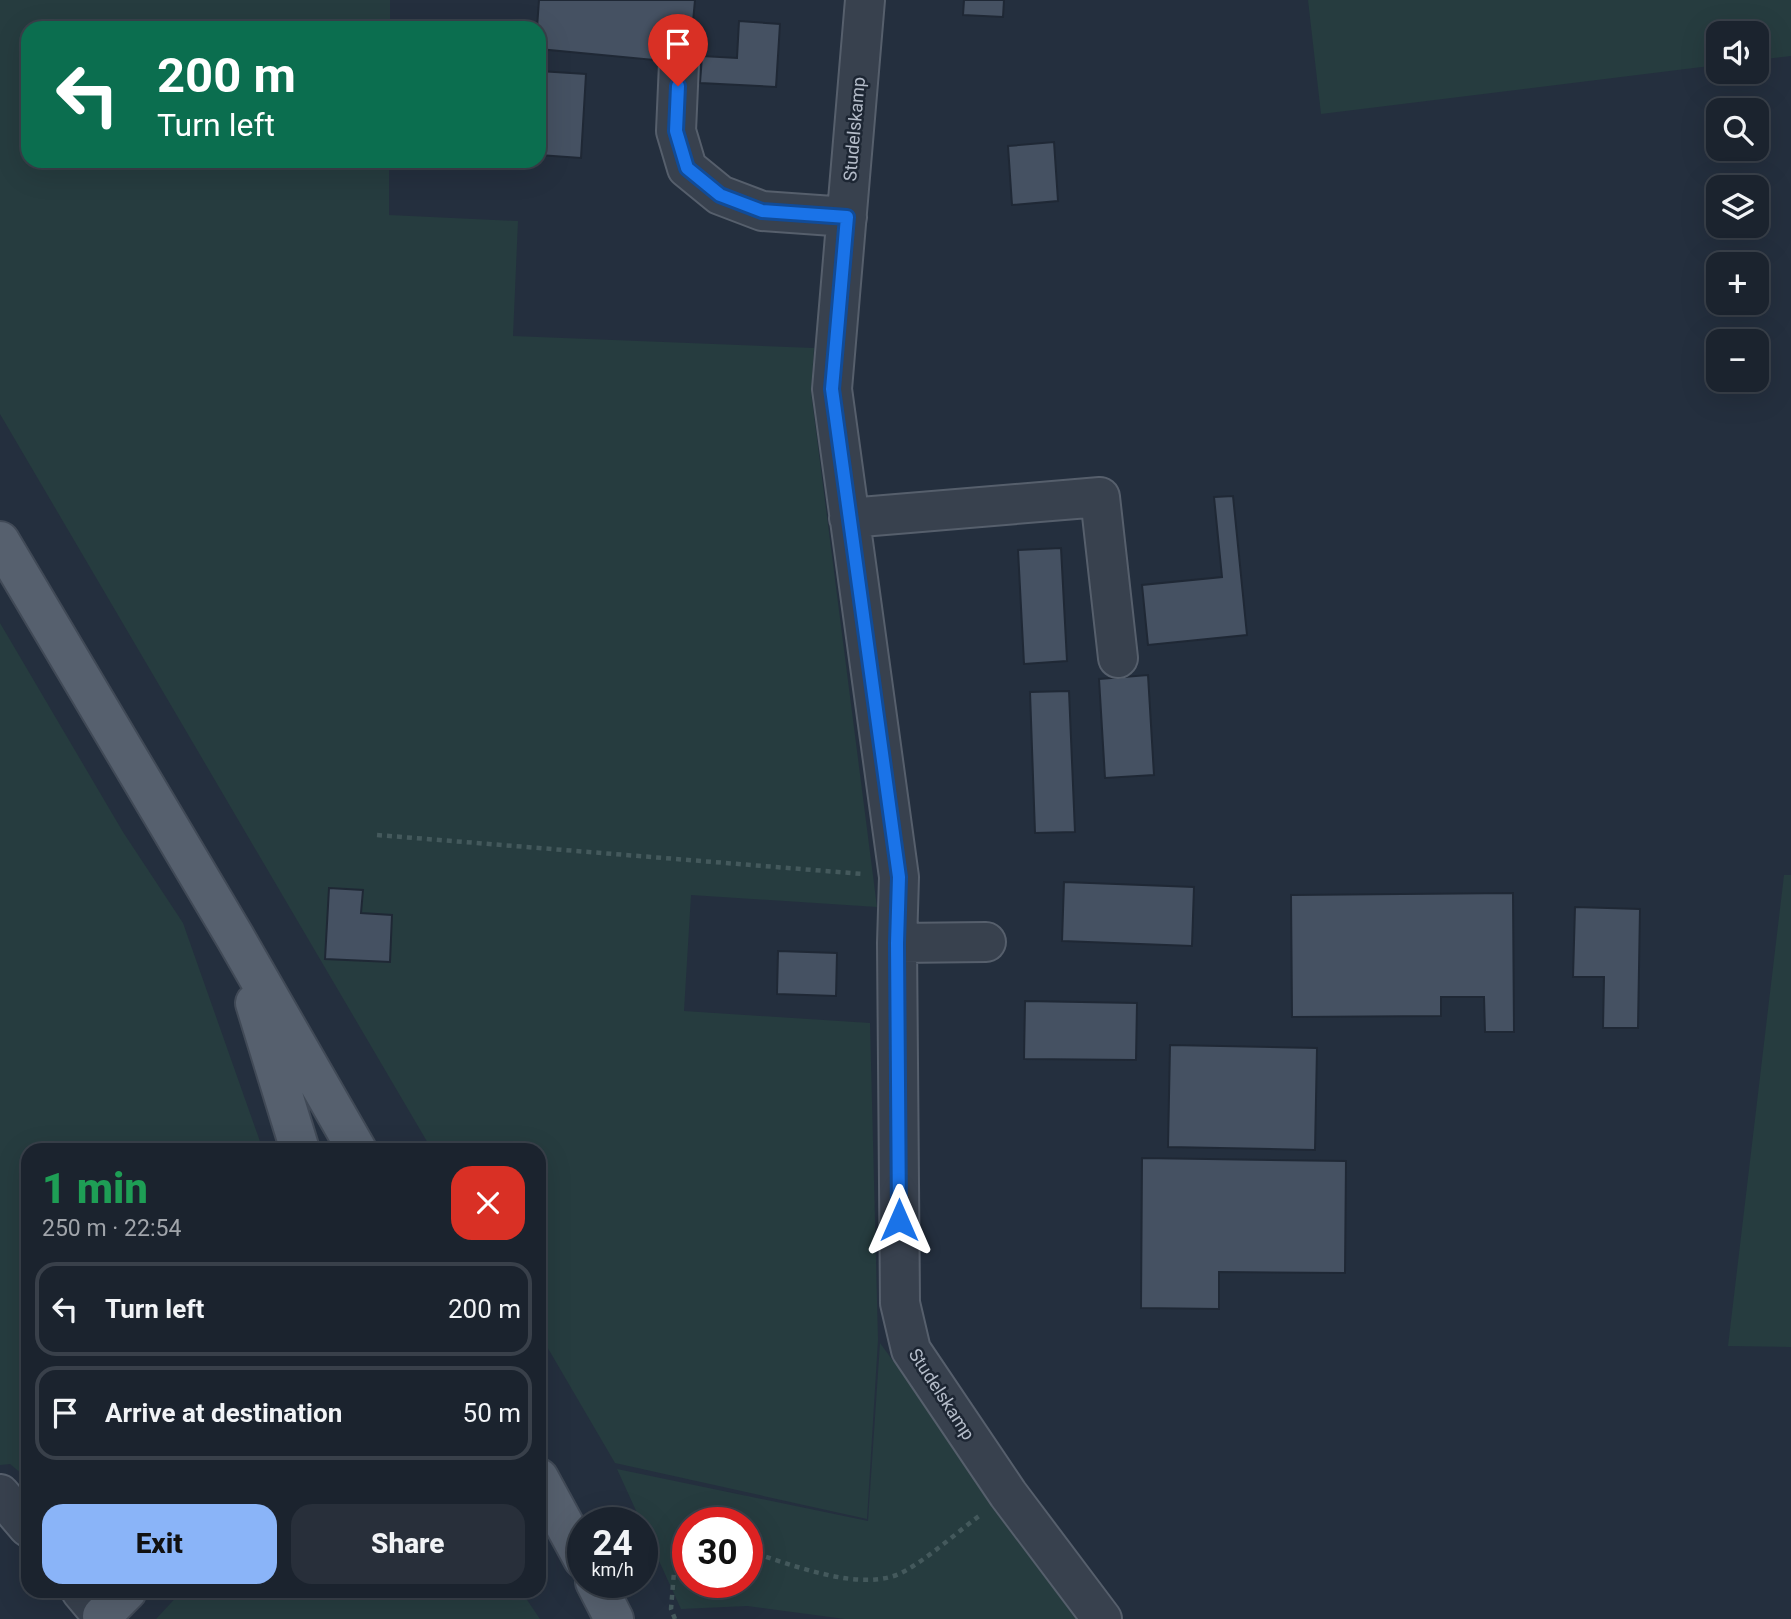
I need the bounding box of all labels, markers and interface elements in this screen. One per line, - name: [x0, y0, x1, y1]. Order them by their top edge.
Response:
- pin: [648, 14, 708, 86]
- map controls: [1706, 21, 1769, 392]
- button: sound: [1706, 21, 1769, 84]
- icon: arrive: [659, 25, 697, 63]
- text: 200 m: [157, 47, 296, 104]
- icon: left: [42, 49, 133, 140]
- street label: Studelskamp: [839, 76, 869, 182]
- button: search: [1706, 98, 1769, 161]
- text: Turn left: [157, 106, 275, 144]
- button: layers: [1706, 175, 1769, 238]
- button: +: [1706, 252, 1769, 315]
- button: −: [1706, 329, 1769, 392]
- text: 1 min: [42, 1164, 148, 1213]
- button: close: [451, 1166, 525, 1240]
- position arrow: [862, 1183, 936, 1257]
- text: 250 m · 22:54: [42, 1215, 181, 1242]
- icon: left: [46, 1290, 84, 1328]
- text: Turn left: [105, 1294, 204, 1324]
- text: 200 m: [448, 1294, 521, 1324]
- street label: Studelskamp: [905, 1344, 979, 1444]
- icon: arrive: [46, 1394, 84, 1432]
- text: Arrive at destination: [105, 1398, 342, 1428]
- text: 50 m: [463, 1398, 521, 1428]
- button: Exit: [42, 1504, 277, 1584]
- button: Share: [291, 1504, 525, 1584]
- speed limit sign: 30: [672, 1507, 763, 1598]
- text: 24: [592, 1523, 633, 1564]
- text: km/h: [591, 1559, 634, 1580]

